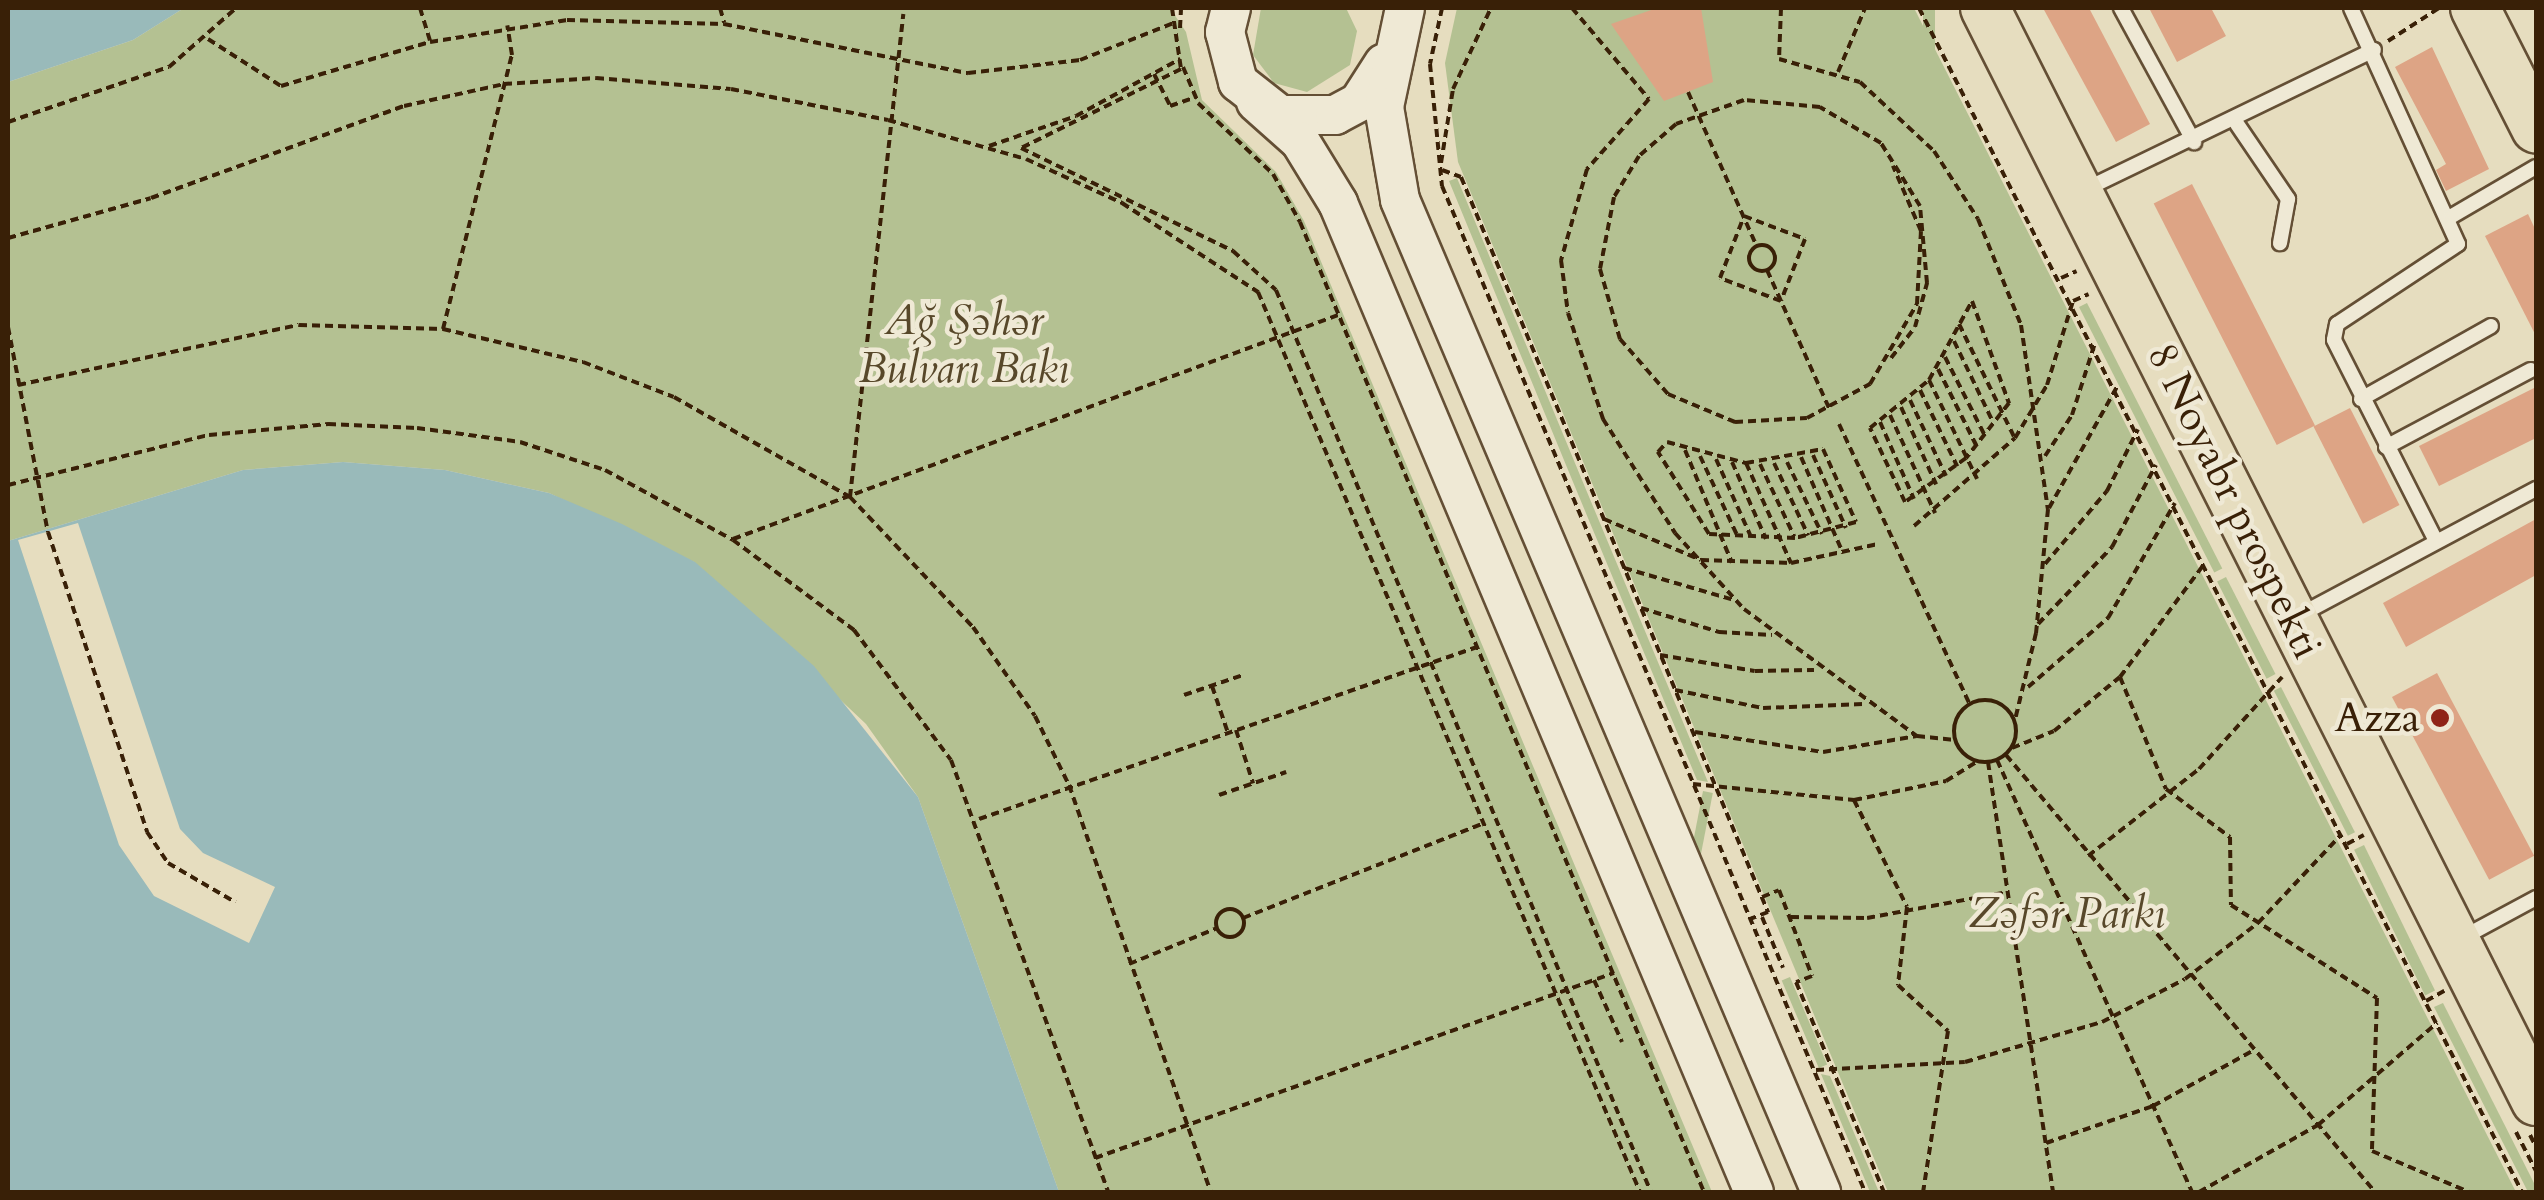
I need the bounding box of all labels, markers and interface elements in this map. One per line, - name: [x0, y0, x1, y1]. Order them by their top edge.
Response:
- park label: Ağ Şəhər Bulvarı Bakı: [859, 296, 1069, 394]
- street label: 8 Noyabr prospekti: [2136, 335, 2332, 667]
- place label: Azza: [2334, 693, 2420, 743]
- marker: Azza: [2429, 707, 2451, 729]
- park label: Zəfər Parkı: [1969, 889, 2165, 939]

